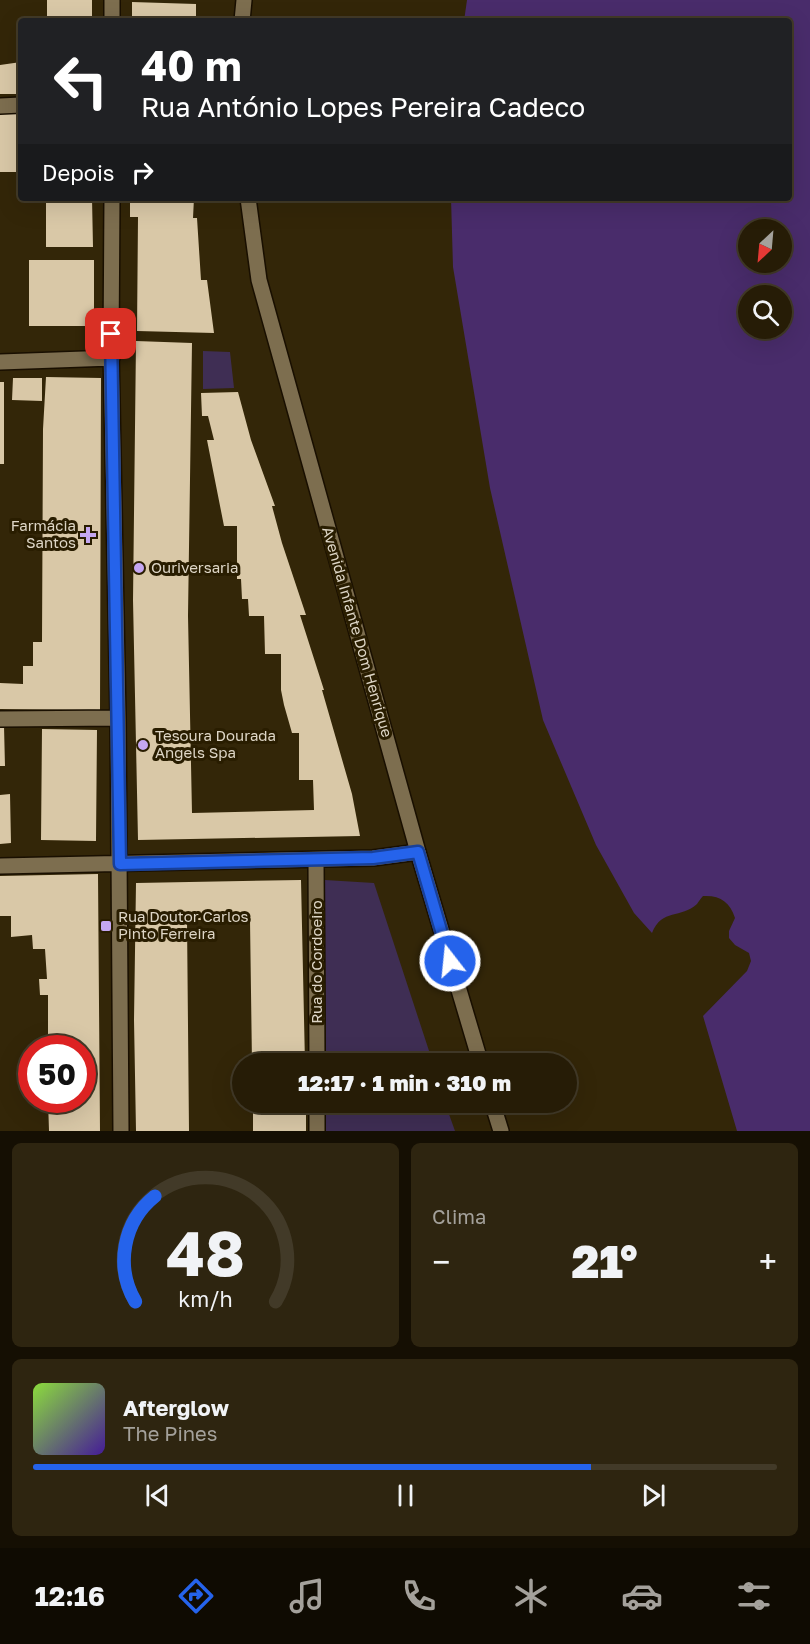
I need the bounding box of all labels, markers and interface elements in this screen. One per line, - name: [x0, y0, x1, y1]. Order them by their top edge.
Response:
- text: 40 m: [141, 40, 242, 90]
- icon: left: [42, 42, 120, 120]
- text: Rua António Lopes Pereira Cadeco: [141, 91, 585, 123]
- icon: right: [126, 156, 159, 189]
- text: Depois: [42, 159, 114, 186]
- north arrow: [738, 219, 792, 273]
- map controls: [738, 219, 792, 339]
- button: search: [738, 285, 792, 339]
- pin: [85, 308, 136, 359]
- icon: arrive: [94, 317, 127, 350]
- place label: Farmácia Santos: [11, 516, 76, 551]
- street label: Avenida Infante Dom Henrique: [319, 524, 397, 739]
- marker: Farmácia Santos: [81, 528, 95, 542]
- place label: Ouriversaria: [151, 558, 238, 576]
- marker: Ouriversaria: [132, 561, 146, 575]
- place label: Tesoura Dourada Angels Spa: [155, 726, 276, 761]
- marker: Tesoura Dourada Angels Spa: [136, 738, 150, 752]
- street label: Rua do Cordoeiro: [307, 900, 325, 1024]
- place label: Rua Doutor Carlos Pinto Ferreira: [118, 907, 249, 942]
- marker: Rua Doutor Carlos Pinto Ferreira: [99, 919, 113, 933]
- position arrow: [418, 929, 482, 993]
- speed limit sign: 50: [18, 1035, 96, 1113]
- text: 12:17 · 1 min · 310 m: [298, 1069, 511, 1096]
- text: Clima: [432, 1204, 486, 1228]
- text: 48: [166, 1215, 245, 1290]
- text: 21°: [571, 1234, 638, 1288]
- text: −: [432, 1242, 450, 1281]
- text: +: [759, 1242, 777, 1281]
- text: km/h: [178, 1286, 233, 1312]
- text: Afterglow: [123, 1394, 229, 1421]
- text: The Pines: [123, 1421, 217, 1445]
- icon: previous: [141, 1479, 174, 1512]
- icon: pause: [389, 1479, 422, 1512]
- icon: next: [637, 1479, 670, 1512]
- icon: directions: [175, 1575, 217, 1617]
- icon: music: [286, 1575, 328, 1617]
- icon: phone: [398, 1575, 440, 1617]
- icon: climate: [510, 1575, 552, 1617]
- icon: car: [621, 1575, 663, 1617]
- icon: filters: [733, 1575, 775, 1617]
- text: 12:16: [35, 1580, 105, 1612]

